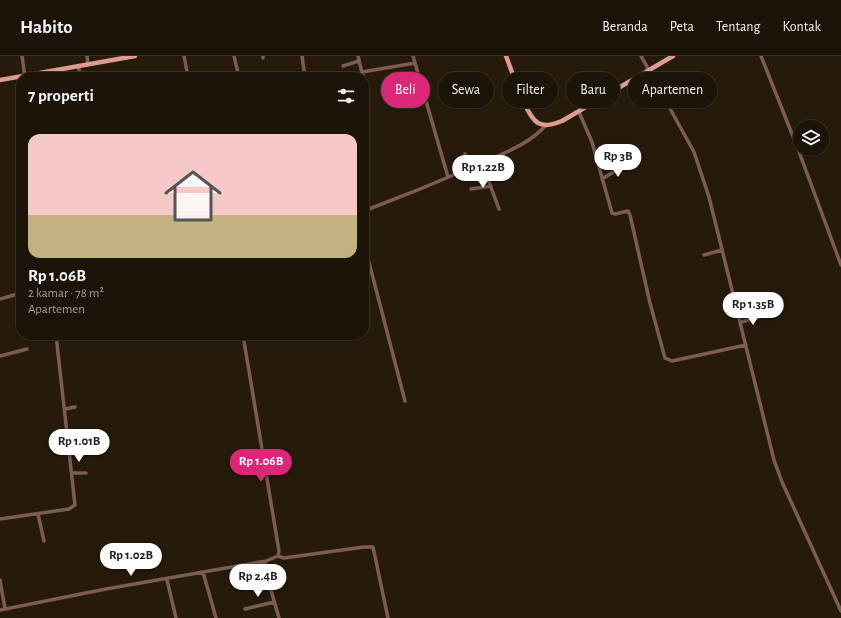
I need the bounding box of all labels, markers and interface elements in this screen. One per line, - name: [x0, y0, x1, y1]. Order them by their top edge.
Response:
- text: Habito: [20, 18, 73, 37]
- text: Beranda: [602, 20, 648, 34]
- text: Peta: [670, 20, 694, 34]
- text: Tentang: [716, 20, 760, 34]
- text: Kontak: [782, 20, 821, 34]
- chip: Beli: [381, 72, 430, 108]
- chip: Sewa: [438, 72, 494, 108]
- chip: Filter: [502, 72, 558, 108]
- chip: Baru: [566, 72, 620, 108]
- chip: Apartemen: [628, 72, 717, 108]
- icon: filters: [335, 85, 357, 107]
- text: 7 properti: [28, 87, 94, 104]
- map controls: [793, 120, 829, 156]
- button: layers: [793, 120, 829, 156]
- pin: Rp 3B: [590, 144, 646, 178]
- text: Rp 3B: [603, 150, 633, 163]
- pin: Rp 1.22B: [442, 155, 524, 189]
- icon: home: [157, 160, 229, 232]
- text: Rp 1.22B: [461, 161, 505, 174]
- text: Rp 1.06B: [28, 267, 86, 284]
- text: 2 kamar · 78 m²: [28, 287, 104, 300]
- pin: Rp 1.35B: [712, 292, 794, 326]
- text: Rp 1.35B: [732, 298, 774, 311]
- text: Apartemen: [28, 303, 85, 316]
- pin: Rp 1.01B: [38, 429, 120, 463]
- text: Rp 1.01B: [58, 435, 100, 448]
- pin: Rp 1.06B: [220, 449, 302, 483]
- text: Rp 1.06B: [239, 455, 283, 468]
- pin: Rp 1.02B: [90, 543, 172, 577]
- text: Rp 1.02B: [109, 549, 153, 562]
- pin: Rp 2.4B: [221, 564, 295, 598]
- text: Rp 2.4B: [238, 570, 278, 583]

